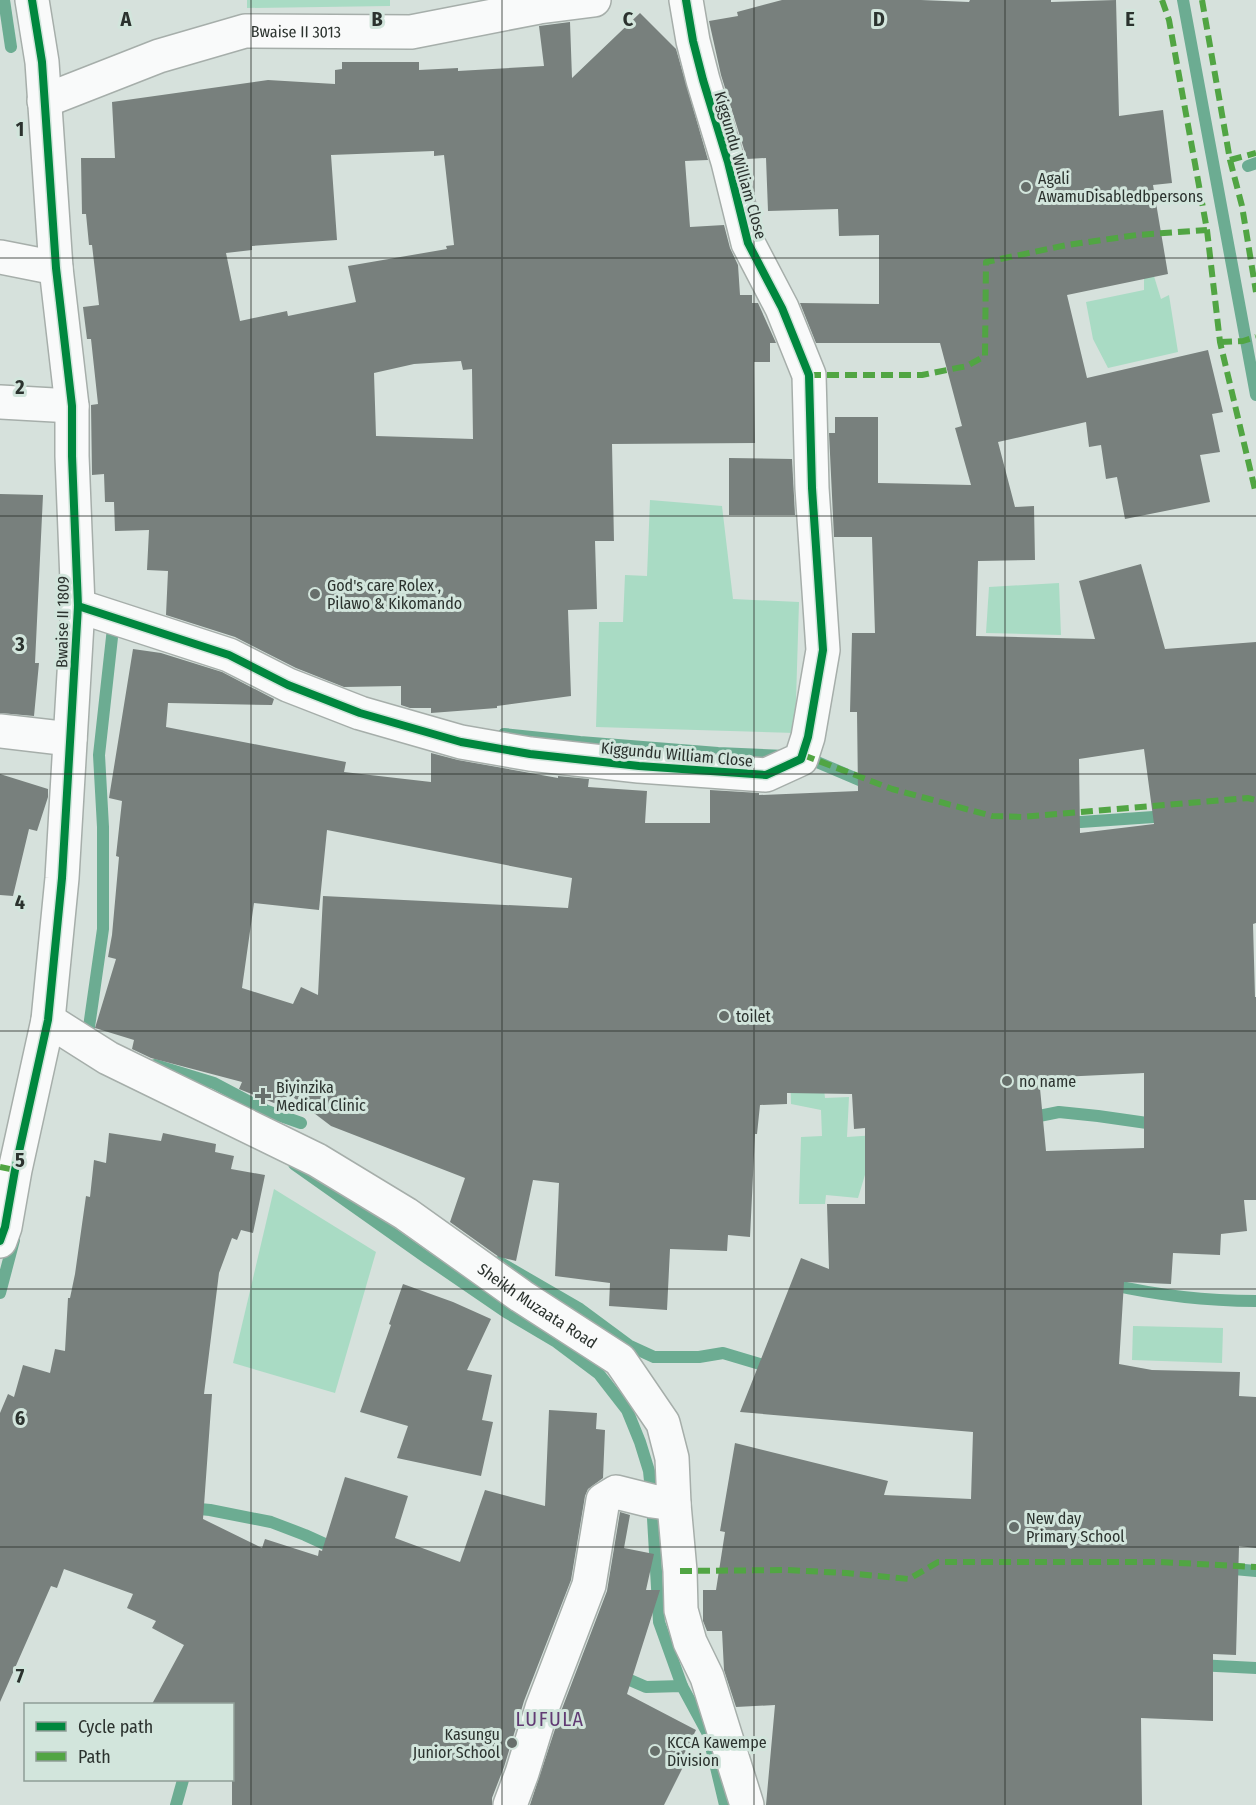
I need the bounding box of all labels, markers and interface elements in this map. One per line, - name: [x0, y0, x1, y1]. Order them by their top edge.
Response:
- text: A: [120, 7, 133, 31]
- text: B: [371, 7, 383, 31]
- text: C: [623, 7, 634, 31]
- text: D: [873, 7, 885, 31]
- text: E: [1125, 7, 1135, 31]
- street label: Bwaise II 3013: [251, 22, 341, 42]
- street label: Kiggundu William Close: [710, 89, 771, 241]
- text: 1: [16, 117, 24, 141]
- place label: Agali AwamuDisabledbpersons: [1038, 169, 1203, 206]
- marker: Agali AwamuDisabledbpersons: [1019, 180, 1033, 194]
- text: 2: [14, 375, 25, 399]
- street label: Bwaise II 1809: [52, 576, 73, 668]
- place label: God's care Rolex , Pilawo & Kikomando: [327, 576, 462, 613]
- marker: God's care Rolex , Pilawo & Kikomando: [308, 587, 322, 601]
- text: 3: [14, 632, 25, 656]
- street label: Kiggundu William Close: [600, 738, 754, 771]
- text: 4: [15, 890, 25, 914]
- place label: toilet: [736, 1007, 771, 1026]
- marker: toilet: [717, 1009, 731, 1023]
- place label: no name: [1019, 1072, 1076, 1091]
- marker: no name: [1000, 1074, 1014, 1088]
- place label: Biyinzika Medical Clinic: [276, 1078, 366, 1115]
- marker: Biyinzika Medical Clinic: [254, 1087, 272, 1105]
- text: 5: [15, 1148, 25, 1172]
- street label: Sheikh Muzaata Road: [474, 1259, 600, 1353]
- text: 6: [15, 1406, 25, 1430]
- place label: New day Primary School: [1026, 1509, 1125, 1546]
- marker: New day Primary School: [1007, 1520, 1021, 1534]
- text: 7: [16, 1664, 25, 1688]
- legend: [24, 1703, 234, 1781]
- district label: LUFULA: [515, 1707, 585, 1731]
- text: Cycle path: [78, 1716, 153, 1738]
- place label: Kasungu Junior School: [413, 1725, 500, 1762]
- place label: KCCA Kawempe Division: [667, 1733, 767, 1770]
- marker: Kasungu Junior School: [505, 1736, 519, 1750]
- marker: KCCA Kawempe Division: [648, 1744, 662, 1758]
- text: Path: [78, 1746, 111, 1768]

